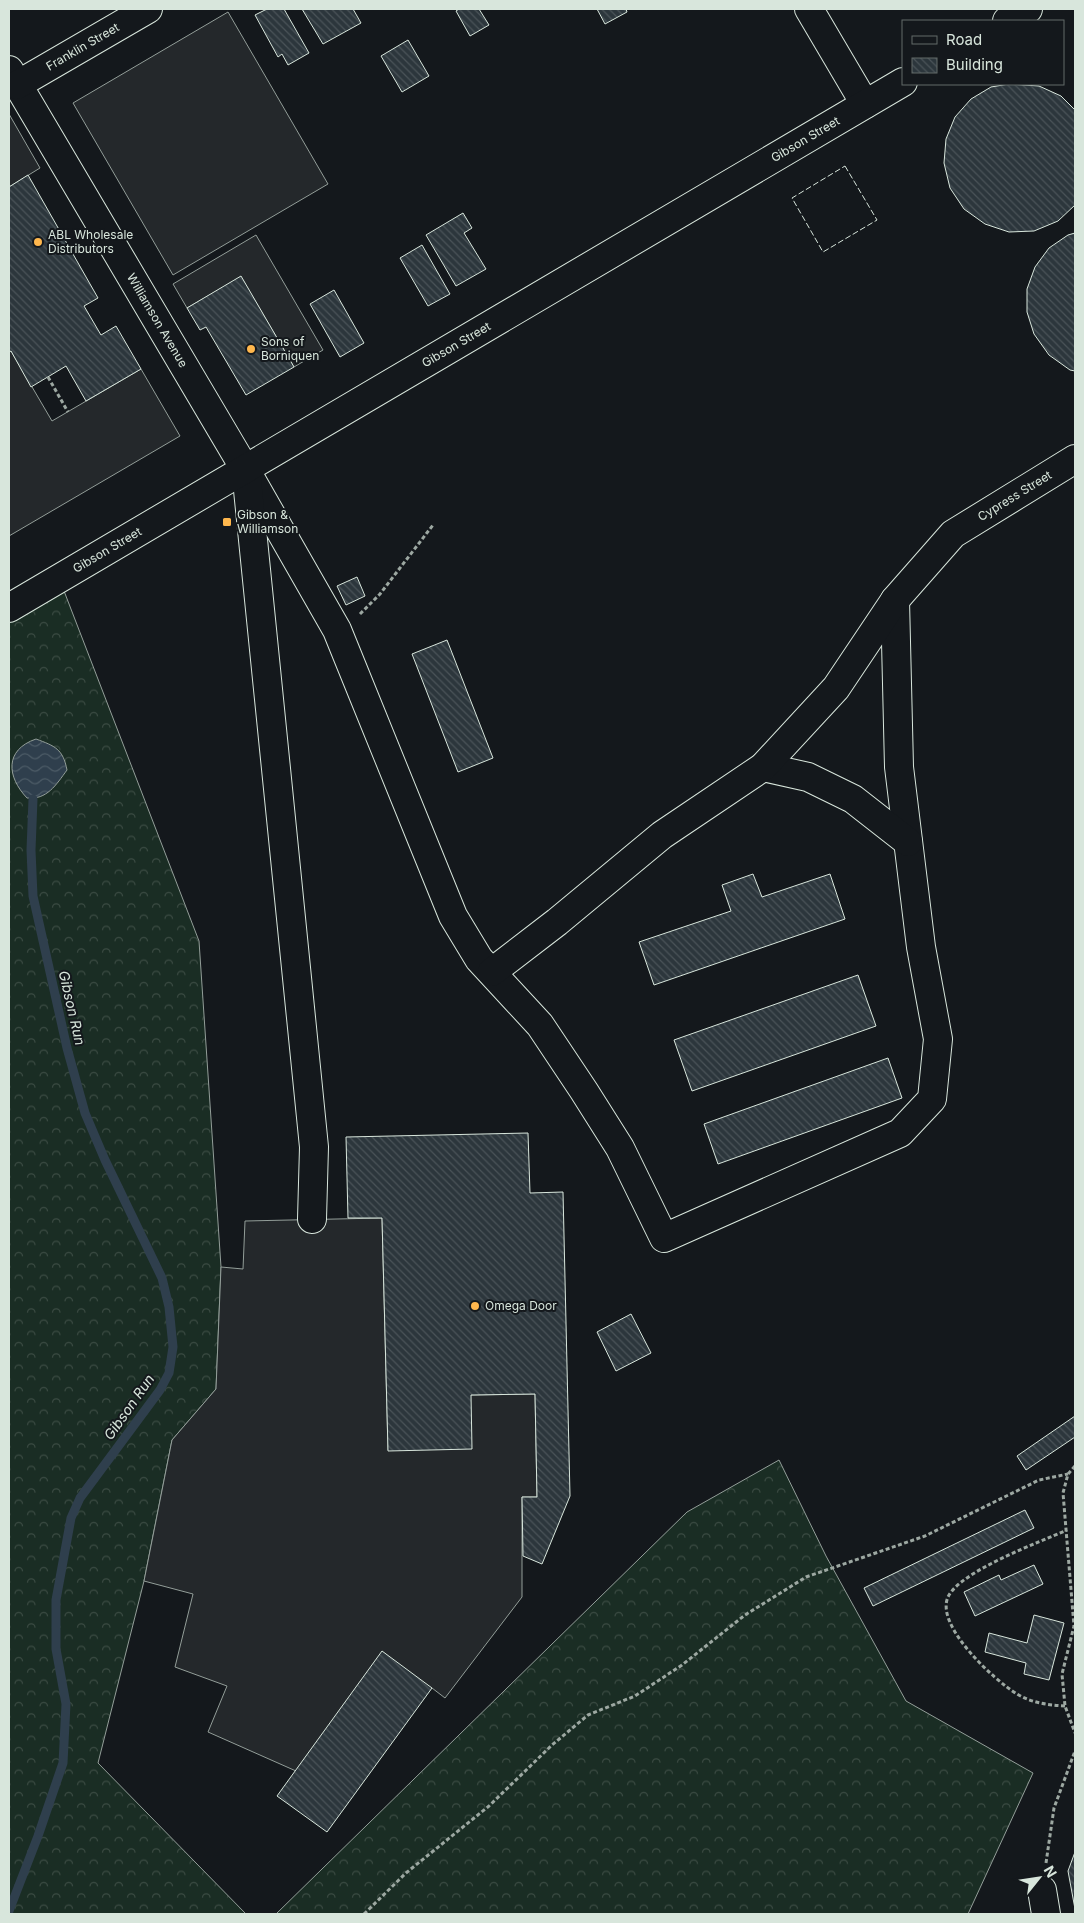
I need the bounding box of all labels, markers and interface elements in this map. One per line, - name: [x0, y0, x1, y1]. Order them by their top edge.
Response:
- street label: Franklin Street: [43, 19, 122, 73]
- legend: [902, 20, 1064, 85]
- text: Road: [946, 30, 982, 49]
- text: Building: [946, 55, 1003, 74]
- street label: Gibson Street: [768, 113, 842, 165]
- place label: ABL Wholesale Distributors: [48, 227, 133, 256]
- marker: ABL Wholesale Distributors: [32, 236, 44, 248]
- street label: Williamson Avenue: [124, 270, 191, 370]
- street label: Gibson Street: [419, 318, 493, 370]
- place label: Sons of Borniquen: [261, 334, 319, 363]
- marker: Sons of Borniquen: [245, 343, 257, 355]
- street label: Cypress Street: [975, 467, 1054, 524]
- place label: Gibson & Williamson: [237, 507, 298, 536]
- marker: Gibson & Williamson: [221, 516, 233, 528]
- street label: Gibson Street: [70, 524, 144, 576]
- water label: Gibson Run: [56, 969, 89, 1047]
- place label: Omega Door: [485, 1298, 557, 1313]
- marker: Omega Door: [469, 1300, 481, 1312]
- water label: Gibson Run: [100, 1371, 157, 1443]
- north arrow: [1014, 1853, 1064, 1903]
- text: N: [1041, 1862, 1061, 1880]

